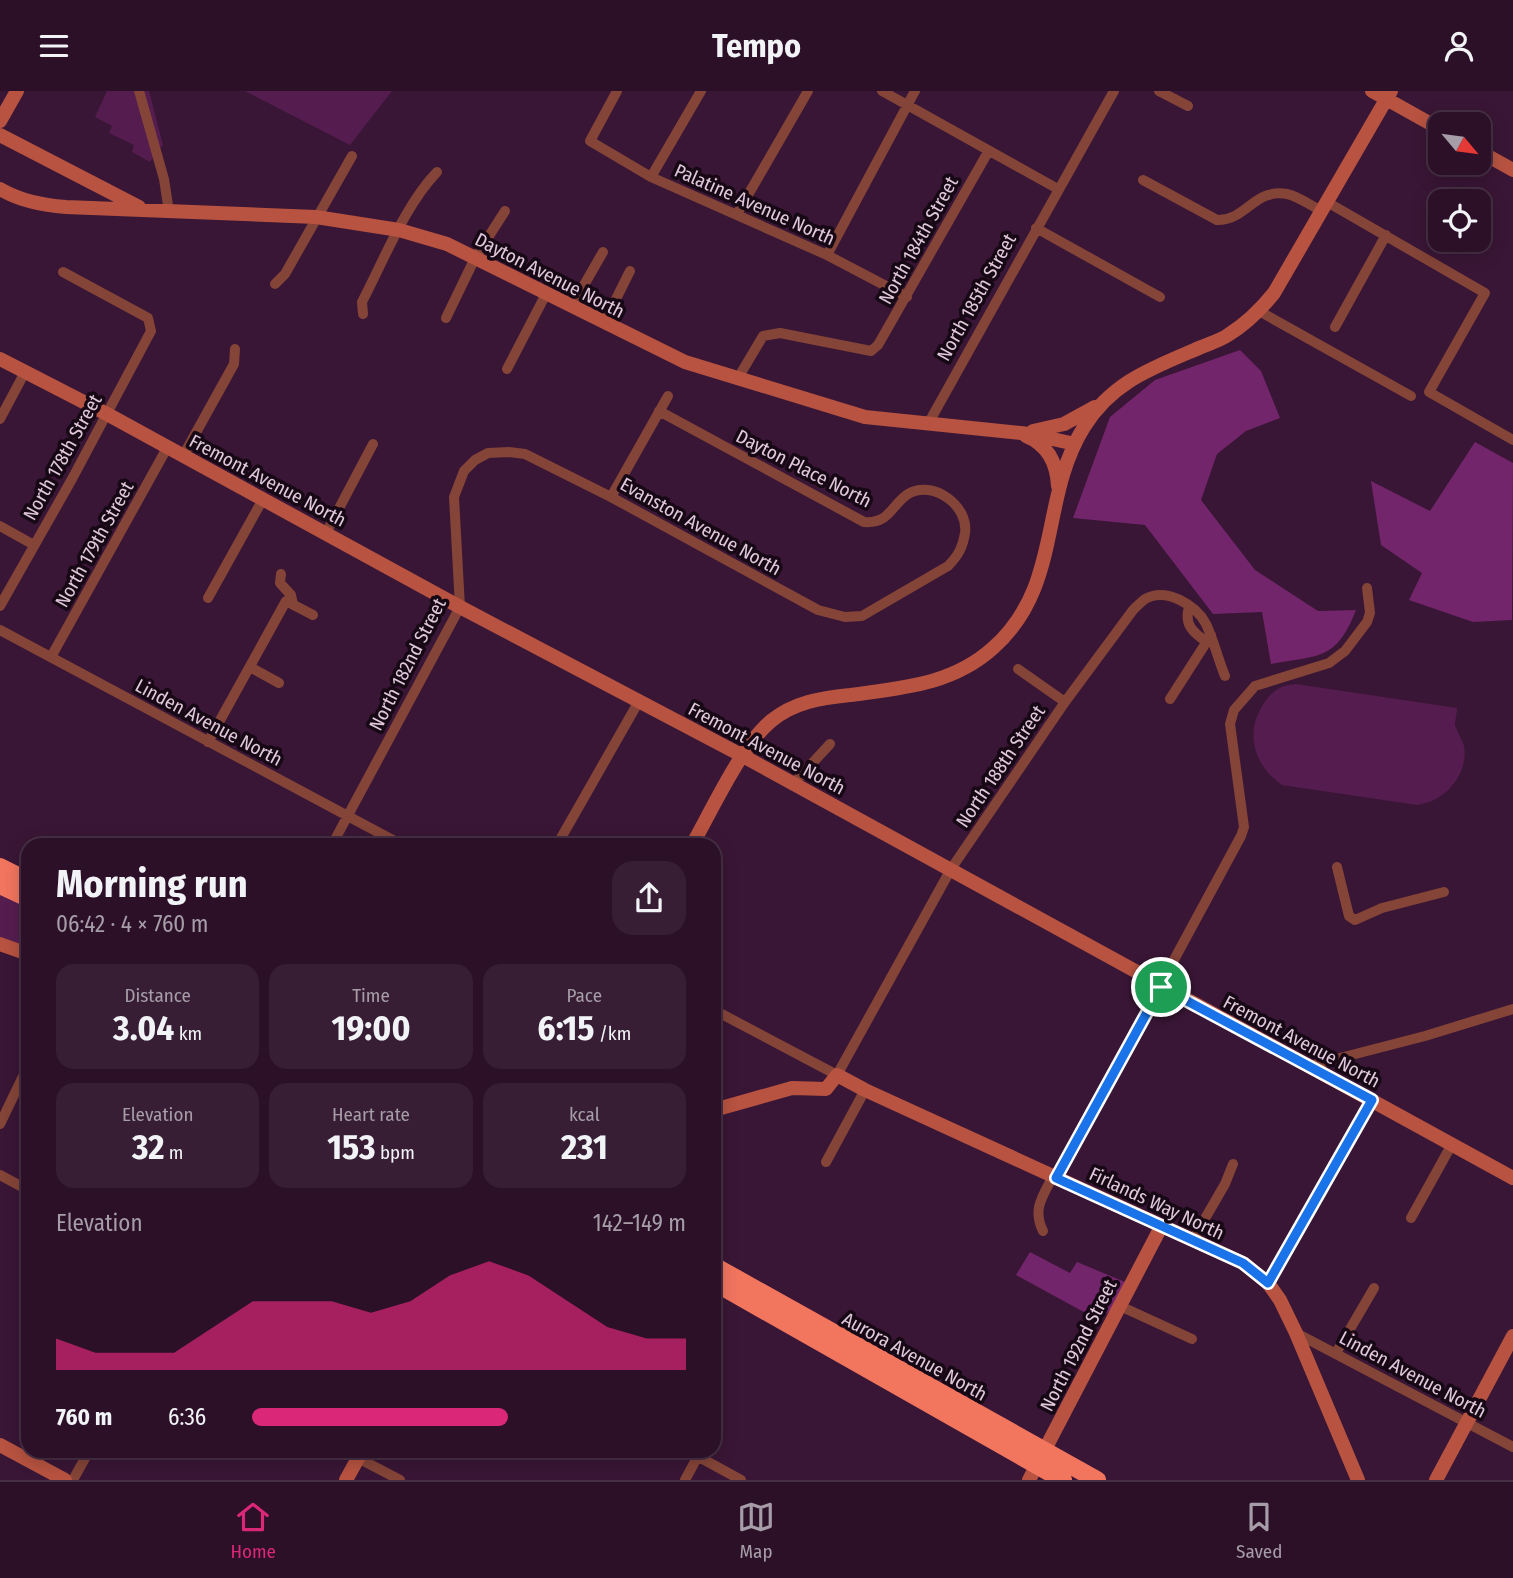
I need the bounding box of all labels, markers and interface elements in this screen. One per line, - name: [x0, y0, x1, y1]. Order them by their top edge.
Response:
- icon: menu: [35, 27, 73, 65]
- text: Tempo: [712, 27, 801, 65]
- icon: person: [1440, 27, 1478, 65]
- north arrow: [1428, 112, 1491, 175]
- map controls: [1428, 112, 1491, 252]
- street label: Palatine Avenue North: [671, 159, 839, 250]
- street label: North 184th Street: [874, 172, 963, 308]
- button: locate: [1428, 189, 1491, 252]
- street label: Dayton Avenue North: [471, 228, 628, 323]
- street label: North 185th Street: [932, 229, 1021, 365]
- street label: North 178th Street: [18, 390, 107, 524]
- street label: Dayton Place North: [732, 424, 875, 512]
- street label: Fremont Avenue North: [185, 429, 350, 532]
- street label: Evanston Avenue North: [616, 473, 785, 580]
- street label: North 179th Street: [50, 477, 139, 611]
- street label: North 182nd Street: [364, 594, 451, 734]
- street label: Linden Avenue North: [131, 674, 286, 771]
- street label: Fremont Avenue North: [684, 697, 849, 800]
- street label: North 188th Street: [951, 700, 1050, 832]
- text: Morning run: [56, 861, 248, 907]
- button: share: [612, 861, 686, 935]
- text: 06:42 · 4 × 760 m: [56, 910, 208, 938]
- pin: [1131, 957, 1191, 1017]
- icon: arrive: [1142, 968, 1180, 1006]
- text: Distance: [124, 984, 191, 1007]
- text: Time: [352, 984, 390, 1007]
- text: Pace: [567, 984, 602, 1007]
- street label: Fremont Avenue North: [1219, 990, 1384, 1093]
- text: 3.04: [113, 1007, 174, 1049]
- text: 19:00: [331, 1007, 411, 1049]
- text: 6:15: [537, 1007, 594, 1049]
- text: km: [174, 1022, 202, 1045]
- text: /km: [594, 1022, 631, 1045]
- text: Elevation: [122, 1103, 193, 1126]
- text: Heart rate: [332, 1103, 410, 1126]
- text: kcal: [569, 1103, 600, 1126]
- text: 32: [132, 1126, 164, 1168]
- text: 153: [327, 1126, 375, 1168]
- text: 231: [561, 1126, 608, 1168]
- text: m: [164, 1141, 183, 1164]
- text: bpm: [375, 1141, 415, 1164]
- street label: Firlands Way North: [1086, 1162, 1228, 1245]
- text: Elevation: [56, 1209, 143, 1237]
- text: 142–149 m: [593, 1209, 686, 1237]
- street label: North 192nd Street: [1035, 1275, 1122, 1415]
- street label: Aurora Avenue North: [838, 1307, 991, 1406]
- street label: Linden Avenue North: [1335, 1326, 1490, 1423]
- text: 760 m: [56, 1403, 112, 1431]
- text: 6:36: [168, 1403, 206, 1431]
- tab: Home: [231, 1498, 276, 1563]
- tab: Map: [737, 1498, 775, 1563]
- tab: Saved: [1236, 1498, 1282, 1563]

